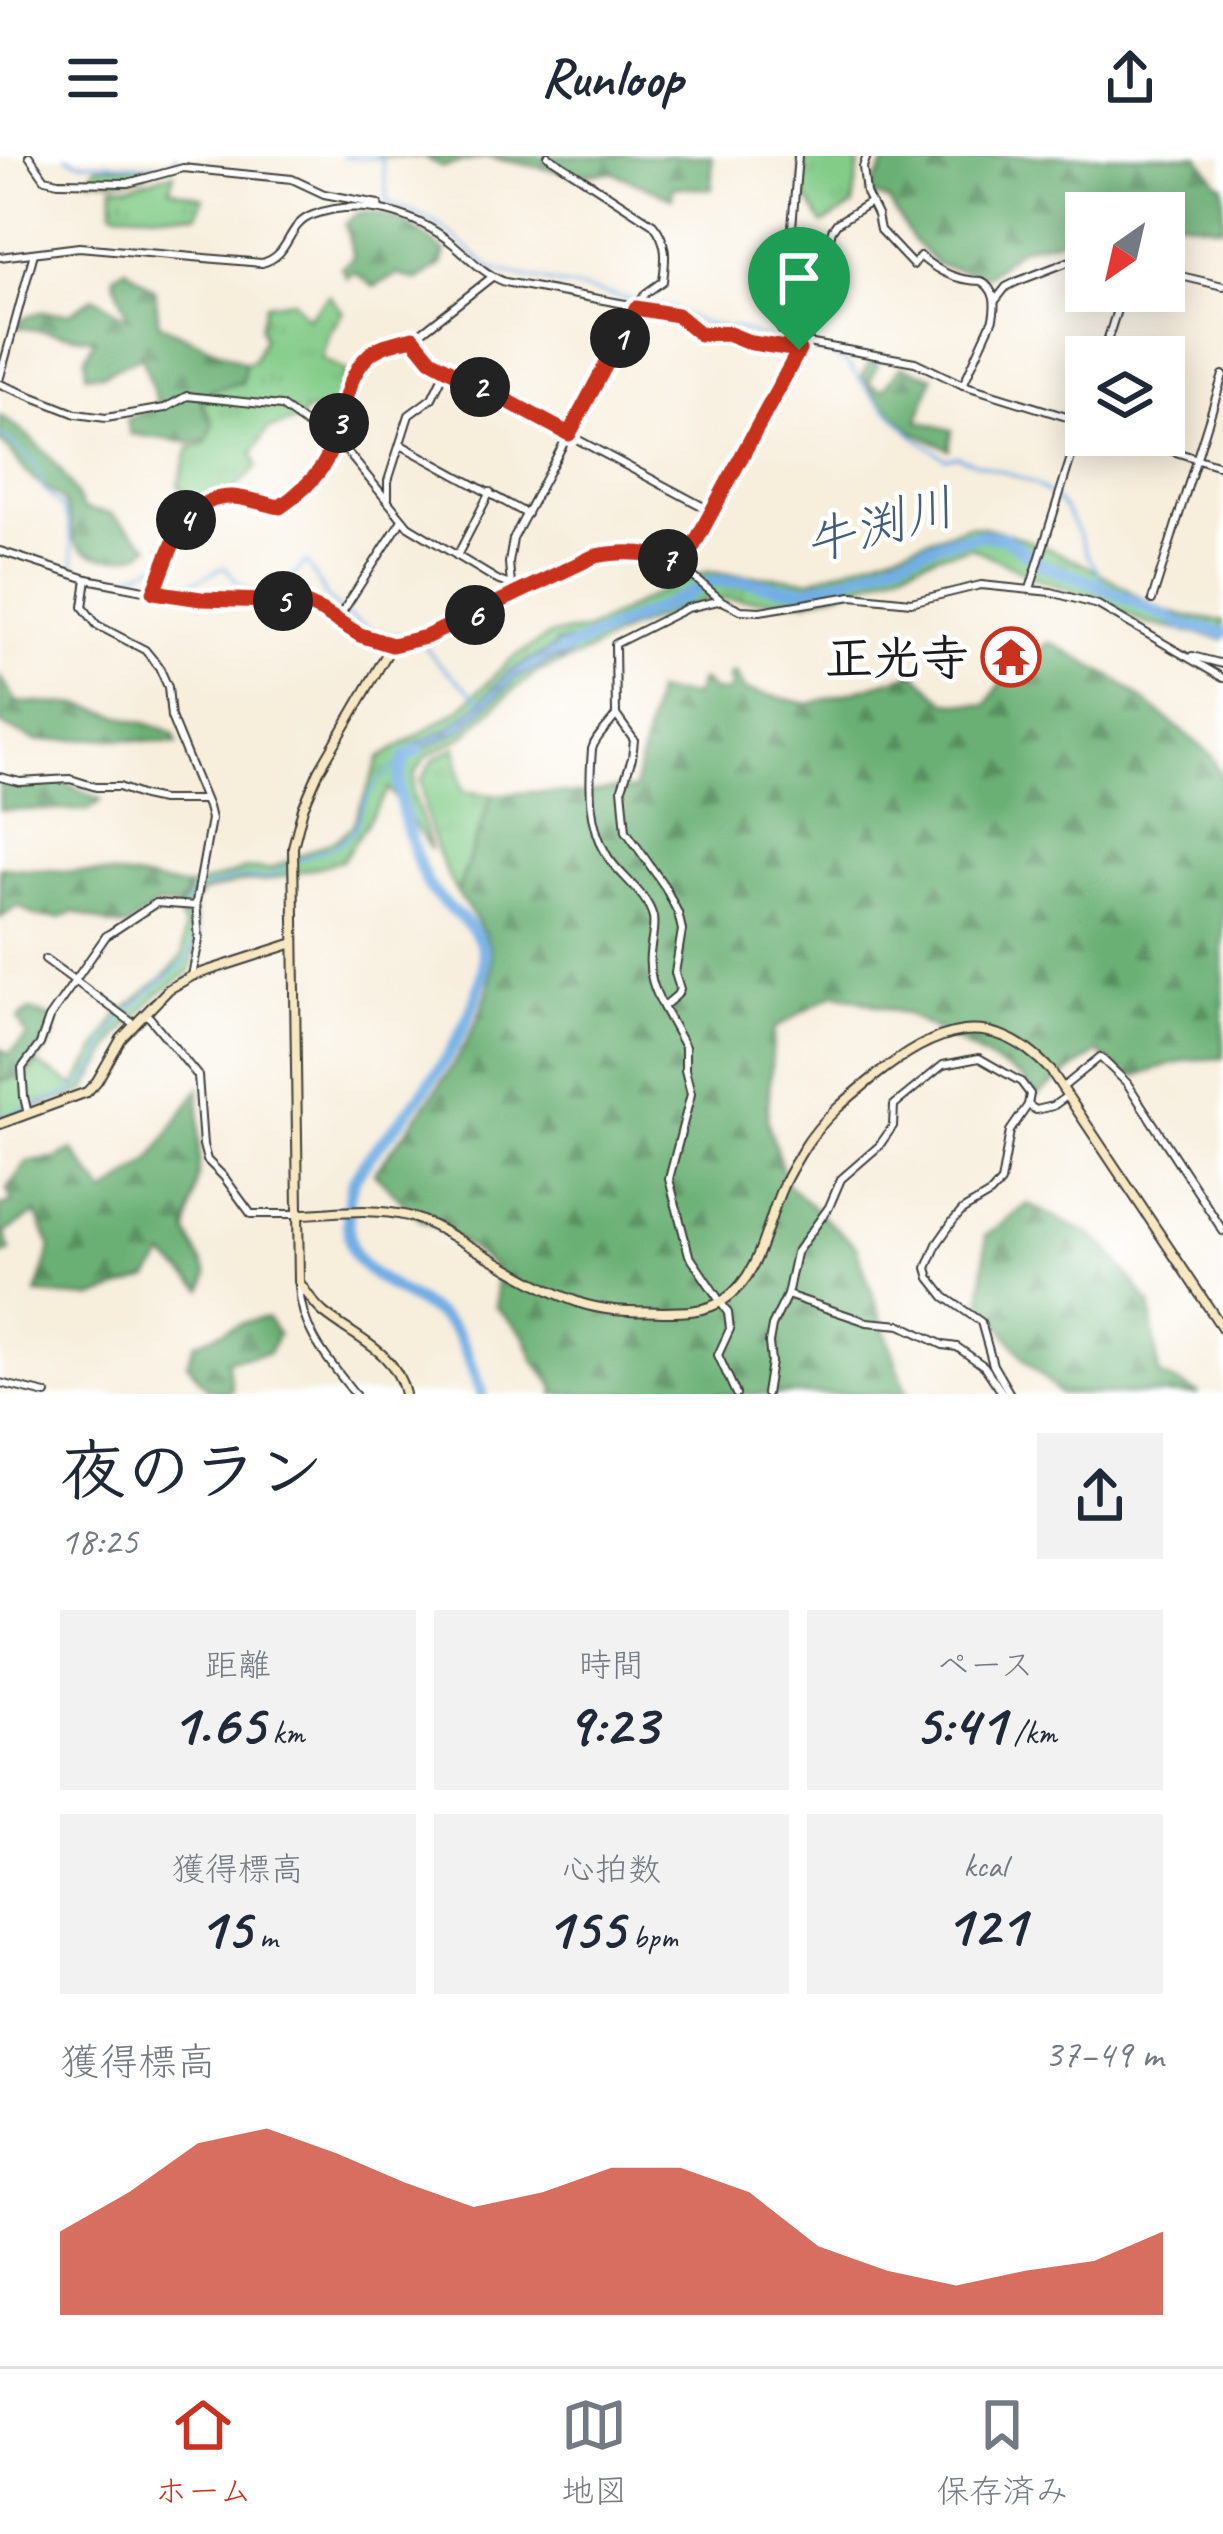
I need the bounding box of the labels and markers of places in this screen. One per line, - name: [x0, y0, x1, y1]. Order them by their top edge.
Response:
- pin: [748, 227, 850, 350]
- pin: 1: [590, 308, 650, 368]
- pin: 2: [450, 357, 510, 417]
- pin: 3: [309, 393, 369, 453]
- pin: 4: [156, 490, 216, 550]
- pin: 7: [638, 529, 698, 589]
- pin: 5: [253, 571, 313, 631]
- pin: 6: [445, 585, 505, 645]
- temple icon: 正光寺: [980, 626, 1042, 688]
- place label: 正光寺: [825, 628, 969, 688]

